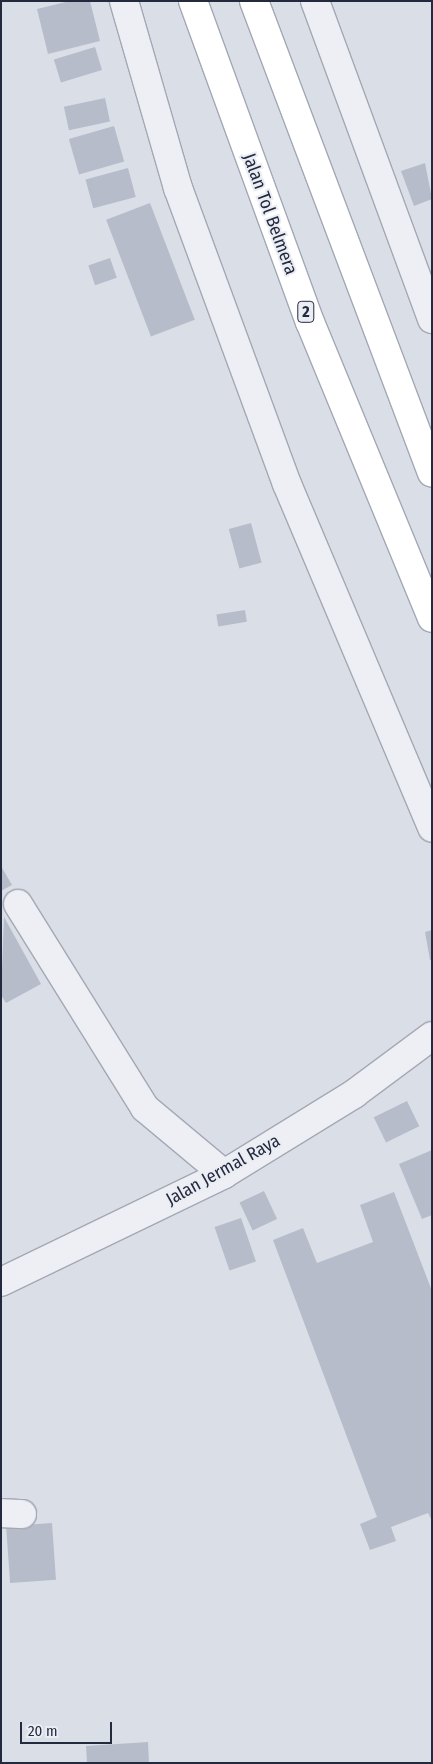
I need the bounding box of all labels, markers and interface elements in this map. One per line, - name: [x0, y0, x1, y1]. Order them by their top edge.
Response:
- street label: Jalan Tol Belmera: [238, 150, 302, 278]
- road number: 2: [297, 298, 315, 326]
- street label: Jalan Jermal Raya: [162, 1130, 284, 1210]
- scale bar: [22, 1712, 115, 1744]
- text: 20 m: [28, 1722, 58, 1740]

